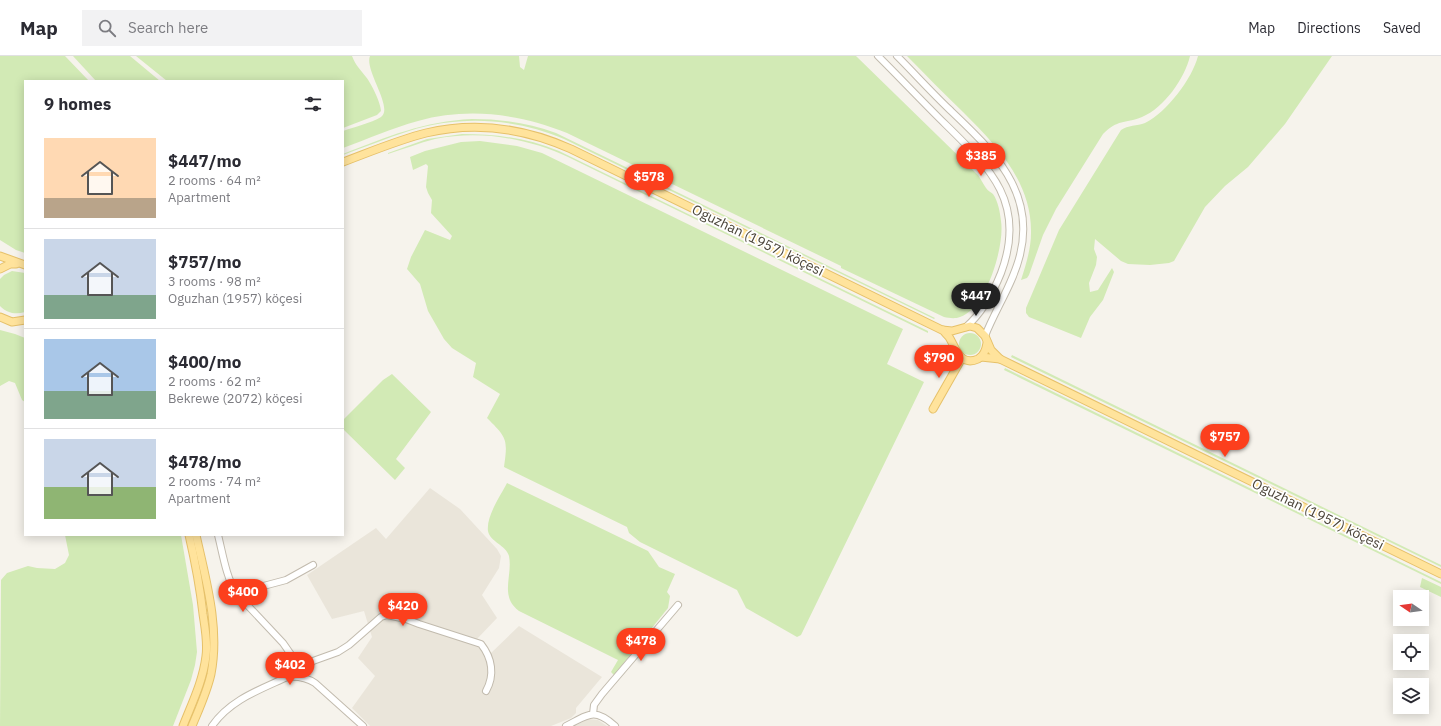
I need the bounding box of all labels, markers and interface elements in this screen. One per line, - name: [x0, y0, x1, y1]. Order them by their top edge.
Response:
- search box: [82, 10, 362, 46]
- text: Map: [20, 16, 58, 40]
- icon: search: [96, 17, 118, 39]
- text: Search here: [128, 18, 208, 37]
- text: Map: [1248, 19, 1275, 37]
- text: Directions: [1297, 19, 1361, 37]
- text: Saved: [1383, 19, 1421, 37]
- text: 9 homes: [44, 93, 111, 115]
- icon: filters: [302, 93, 324, 115]
- pin: $385: [957, 143, 1005, 177]
- text: $385: [965, 147, 997, 164]
- text: $447/mo: [168, 150, 241, 172]
- icon: home: [76, 154, 124, 202]
- pin: $578: [625, 164, 673, 198]
- text: $578: [633, 168, 665, 185]
- text: 2 rooms · 64 m²: [168, 172, 261, 189]
- text: Apartment: [168, 189, 231, 206]
- street label: Oguzhan (1957) köçesi: [689, 200, 827, 280]
- text: $757/mo: [168, 251, 241, 273]
- icon: home: [76, 255, 124, 303]
- text: 3 rooms · 98 m²: [168, 273, 261, 290]
- pin: $447: [952, 283, 1000, 317]
- text: $447: [960, 287, 992, 304]
- text: Oguzhan (1957) köçesi: [168, 290, 302, 307]
- pin: $790: [915, 345, 963, 379]
- text: $790: [923, 349, 955, 366]
- text: $400/mo: [168, 351, 241, 373]
- icon: home: [76, 355, 124, 403]
- text: 2 rooms · 62 m²: [168, 373, 261, 390]
- text: Bekrewe (2072) köçesi: [168, 390, 302, 407]
- pin: $757: [1201, 424, 1249, 458]
- text: $757: [1209, 428, 1241, 445]
- text: $478/mo: [168, 451, 241, 473]
- icon: home: [76, 455, 124, 503]
- text: 2 rooms · 74 m²: [168, 473, 261, 490]
- street label: Oguzhan (1957) köçesi: [1249, 474, 1387, 554]
- text: Apartment: [168, 490, 231, 507]
- pin: $400: [219, 579, 267, 613]
- text: $400: [227, 583, 259, 600]
- north arrow: [1393, 590, 1429, 626]
- map controls: [1393, 590, 1429, 714]
- pin: $420: [379, 593, 427, 627]
- text: $420: [387, 597, 419, 614]
- pin: $478: [617, 628, 665, 662]
- text: $478: [625, 632, 657, 649]
- button: locate: [1393, 634, 1429, 670]
- pin: $402: [266, 652, 314, 686]
- text: $402: [274, 656, 306, 673]
- button: layers: [1393, 678, 1429, 714]

